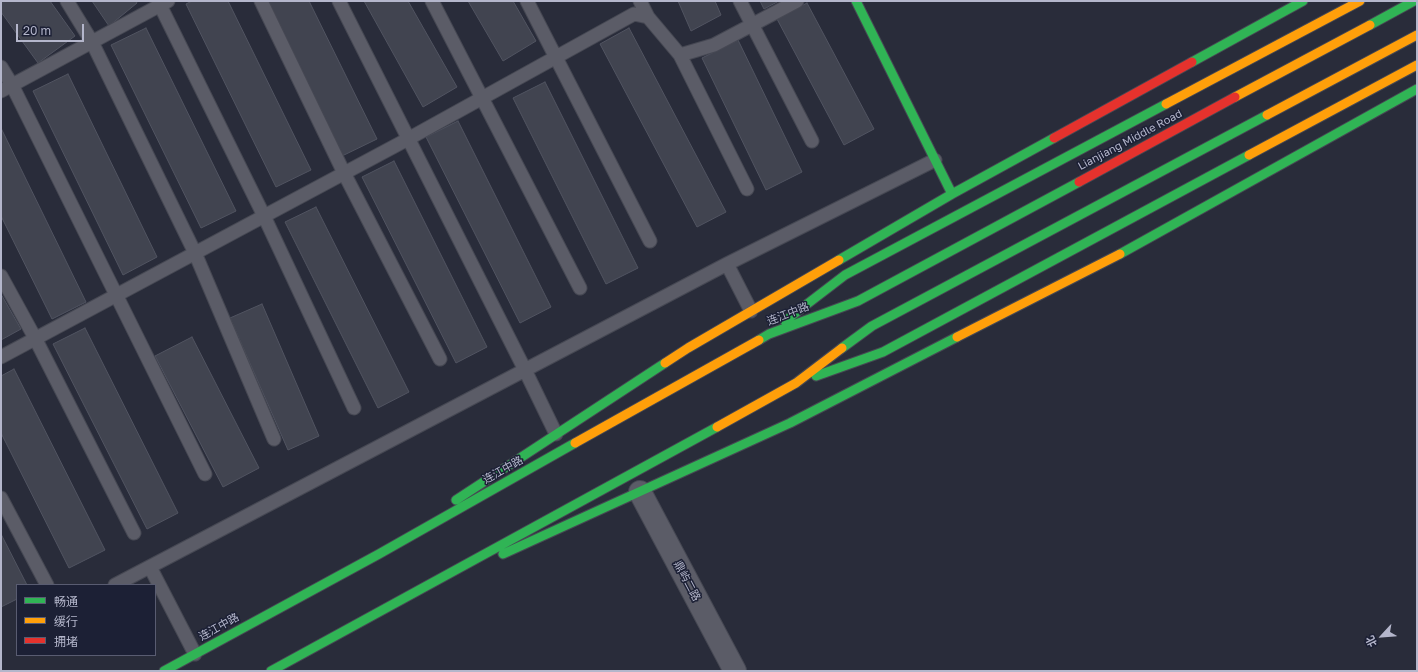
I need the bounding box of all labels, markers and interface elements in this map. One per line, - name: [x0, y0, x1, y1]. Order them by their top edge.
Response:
- scale bar: [18, 16, 86, 42]
- text: 20 m: [23, 23, 51, 38]
- street label: Lianjiang Middle Road: [1076, 107, 1184, 173]
- street label: 连江中路: [765, 300, 811, 328]
- street label: 连江中路: [481, 454, 525, 486]
- street label: 鼎屿二路: [671, 558, 703, 604]
- legend: [16, 584, 156, 656]
- text: 畅通: [54, 594, 78, 609]
- street label: 连江中路: [197, 611, 241, 643]
- text: 缓行: [54, 614, 78, 629]
- north arrow: [1362, 616, 1402, 656]
- text: 拥堵: [54, 634, 78, 649]
- text: 北: [1363, 634, 1379, 649]

